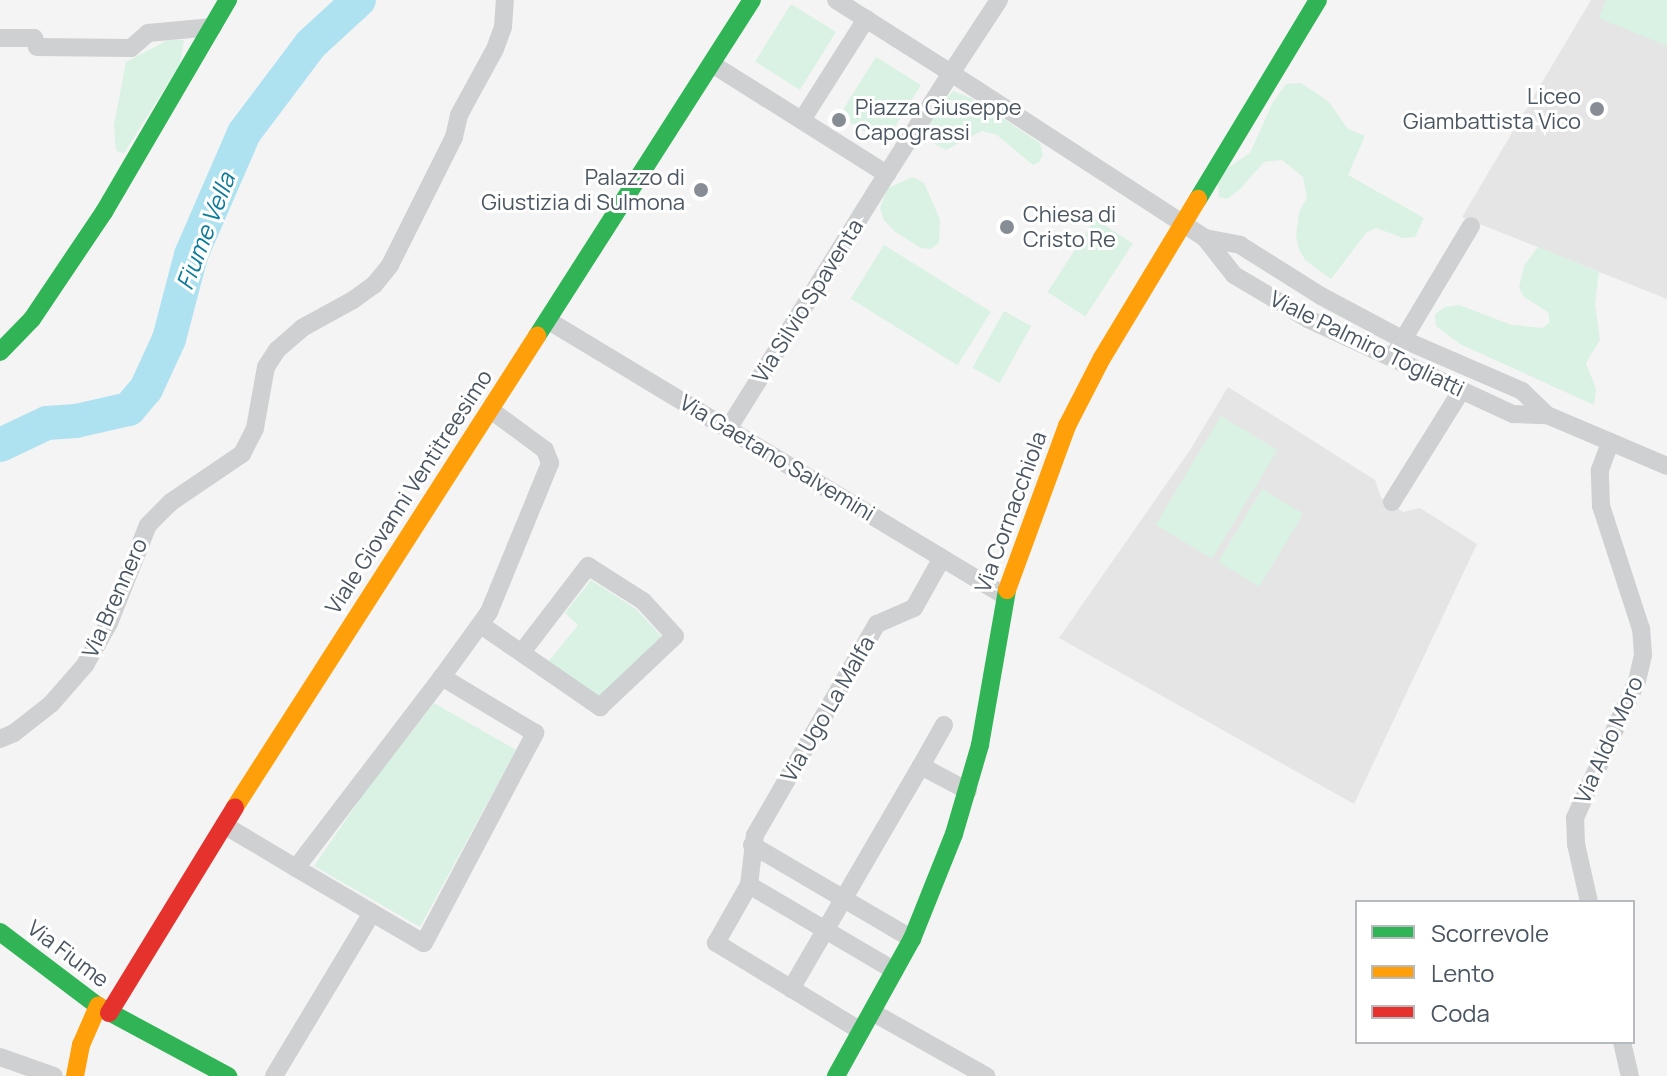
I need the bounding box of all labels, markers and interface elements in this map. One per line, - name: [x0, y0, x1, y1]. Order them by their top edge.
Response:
- place label: Liceo Giambattista Vico: [1403, 83, 1581, 134]
- place label: Piazza Giuseppe Capograssi: [855, 94, 1022, 146]
- marker: Liceo Giambattista Vico: [1588, 100, 1606, 118]
- marker: Piazza Giuseppe Capograssi: [830, 111, 848, 129]
- place label: Palazzo di Giustizia di Sulmona: [481, 164, 685, 216]
- water label: Fiume Vella: [170, 169, 240, 293]
- marker: Palazzo di Giustizia di Sulmona: [692, 181, 710, 199]
- place label: Chiesa di Cristo Re: [1023, 201, 1116, 252]
- street label: Via Silvio Spaventa: [747, 214, 869, 388]
- marker: Chiesa di Cristo Re: [998, 218, 1016, 236]
- street label: Viale Palmiro Togliatti: [1265, 285, 1469, 403]
- street label: Viale Giovanni Ventitreesimo: [320, 365, 498, 619]
- street label: Via Gaetano Salvemini: [675, 389, 879, 527]
- street label: Via Cornacchiola: [970, 428, 1052, 596]
- street label: Via Brennero: [77, 534, 153, 662]
- street label: Via Ugo La Malfa: [776, 631, 880, 787]
- street label: Via Aldo Moro: [1569, 672, 1649, 808]
- legend: [1355, 900, 1635, 1044]
- street label: Via Fiume: [22, 915, 114, 993]
- text: Scorrevole: [1431, 916, 1549, 949]
- text: Lento: [1431, 956, 1495, 989]
- text: Coda: [1431, 996, 1490, 1029]

